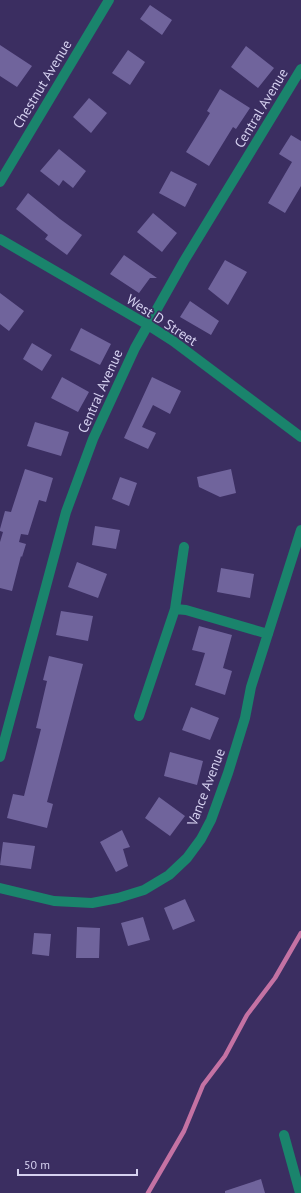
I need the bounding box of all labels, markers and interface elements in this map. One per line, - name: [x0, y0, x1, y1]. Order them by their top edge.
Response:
- street label: Chestnut Avenue: [8, 36, 76, 132]
- street label: Central Avenue: [230, 65, 292, 151]
- street label: West D Street: [123, 290, 201, 350]
- street label: Central Avenue: [74, 346, 126, 436]
- street label: Vance Avenue: [183, 746, 229, 829]
- scale bar: [18, 1151, 137, 1177]
- text: 50 m: [24, 1157, 50, 1172]

